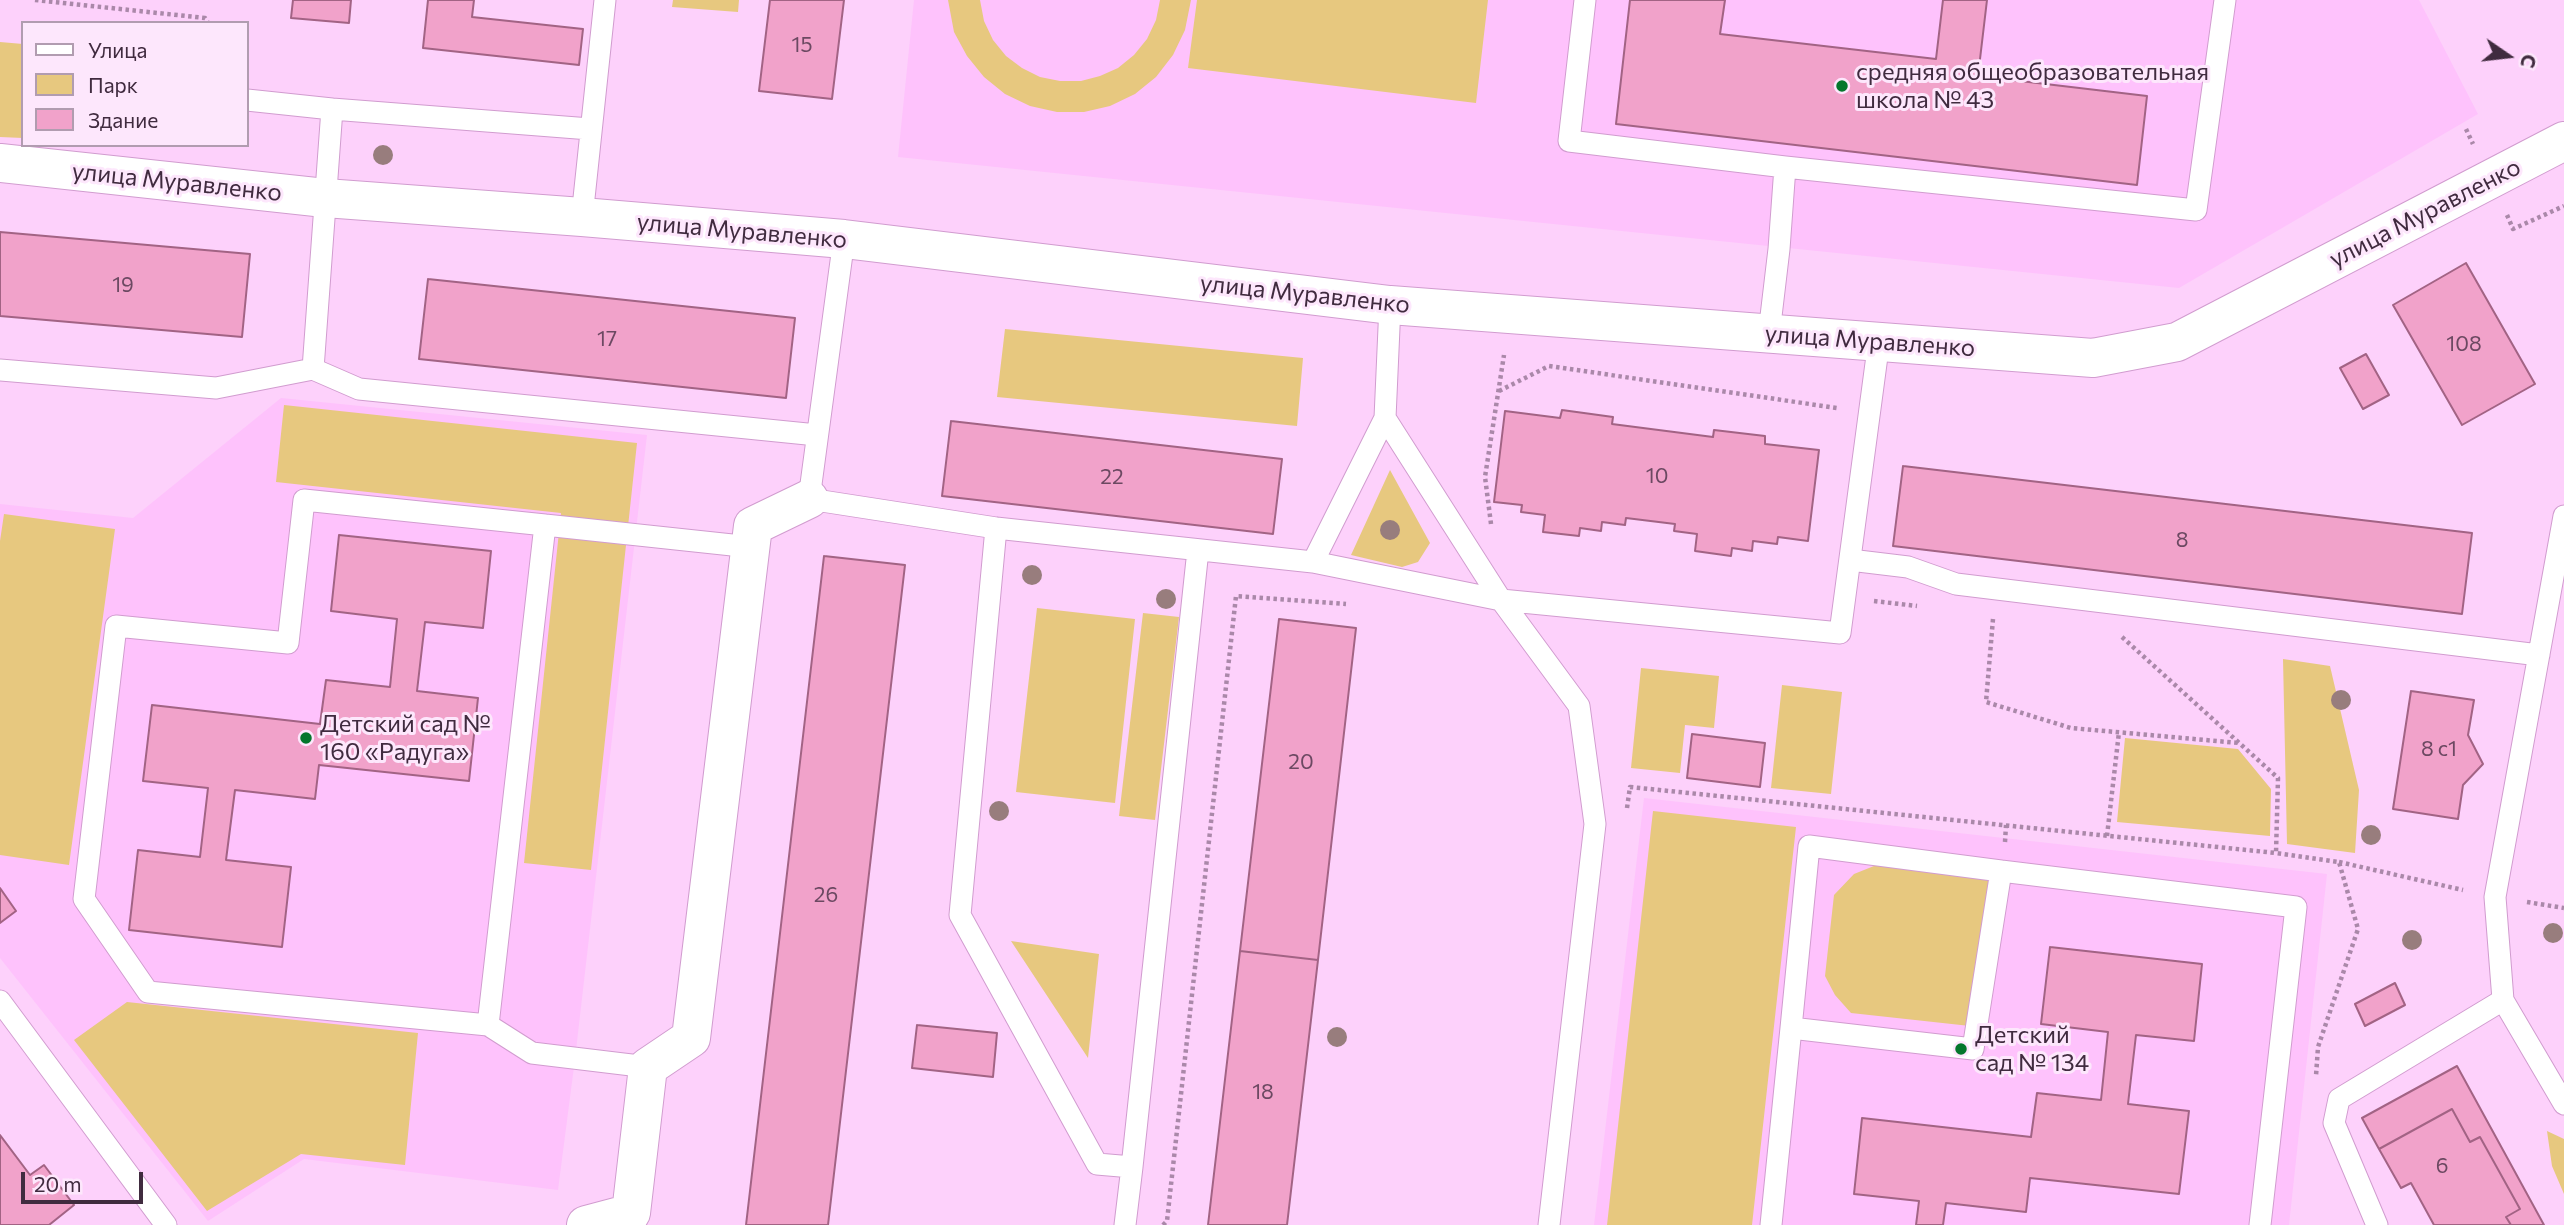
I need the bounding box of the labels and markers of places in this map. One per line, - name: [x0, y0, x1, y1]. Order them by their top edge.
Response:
- place label: средняя общеобразовательная школа № 43: [1856, 58, 2209, 114]
- marker: средняя общеобразовательная школа № 43: [1834, 78, 1850, 94]
- place label: Детский сад № 160 «Радуга»: [320, 710, 491, 766]
- marker: Детский сад № 160 «Радуга»: [298, 730, 314, 746]
- place label: Детский сад № 134: [1975, 1021, 2089, 1077]
- marker: Детский сад № 134: [1953, 1041, 1969, 1057]

